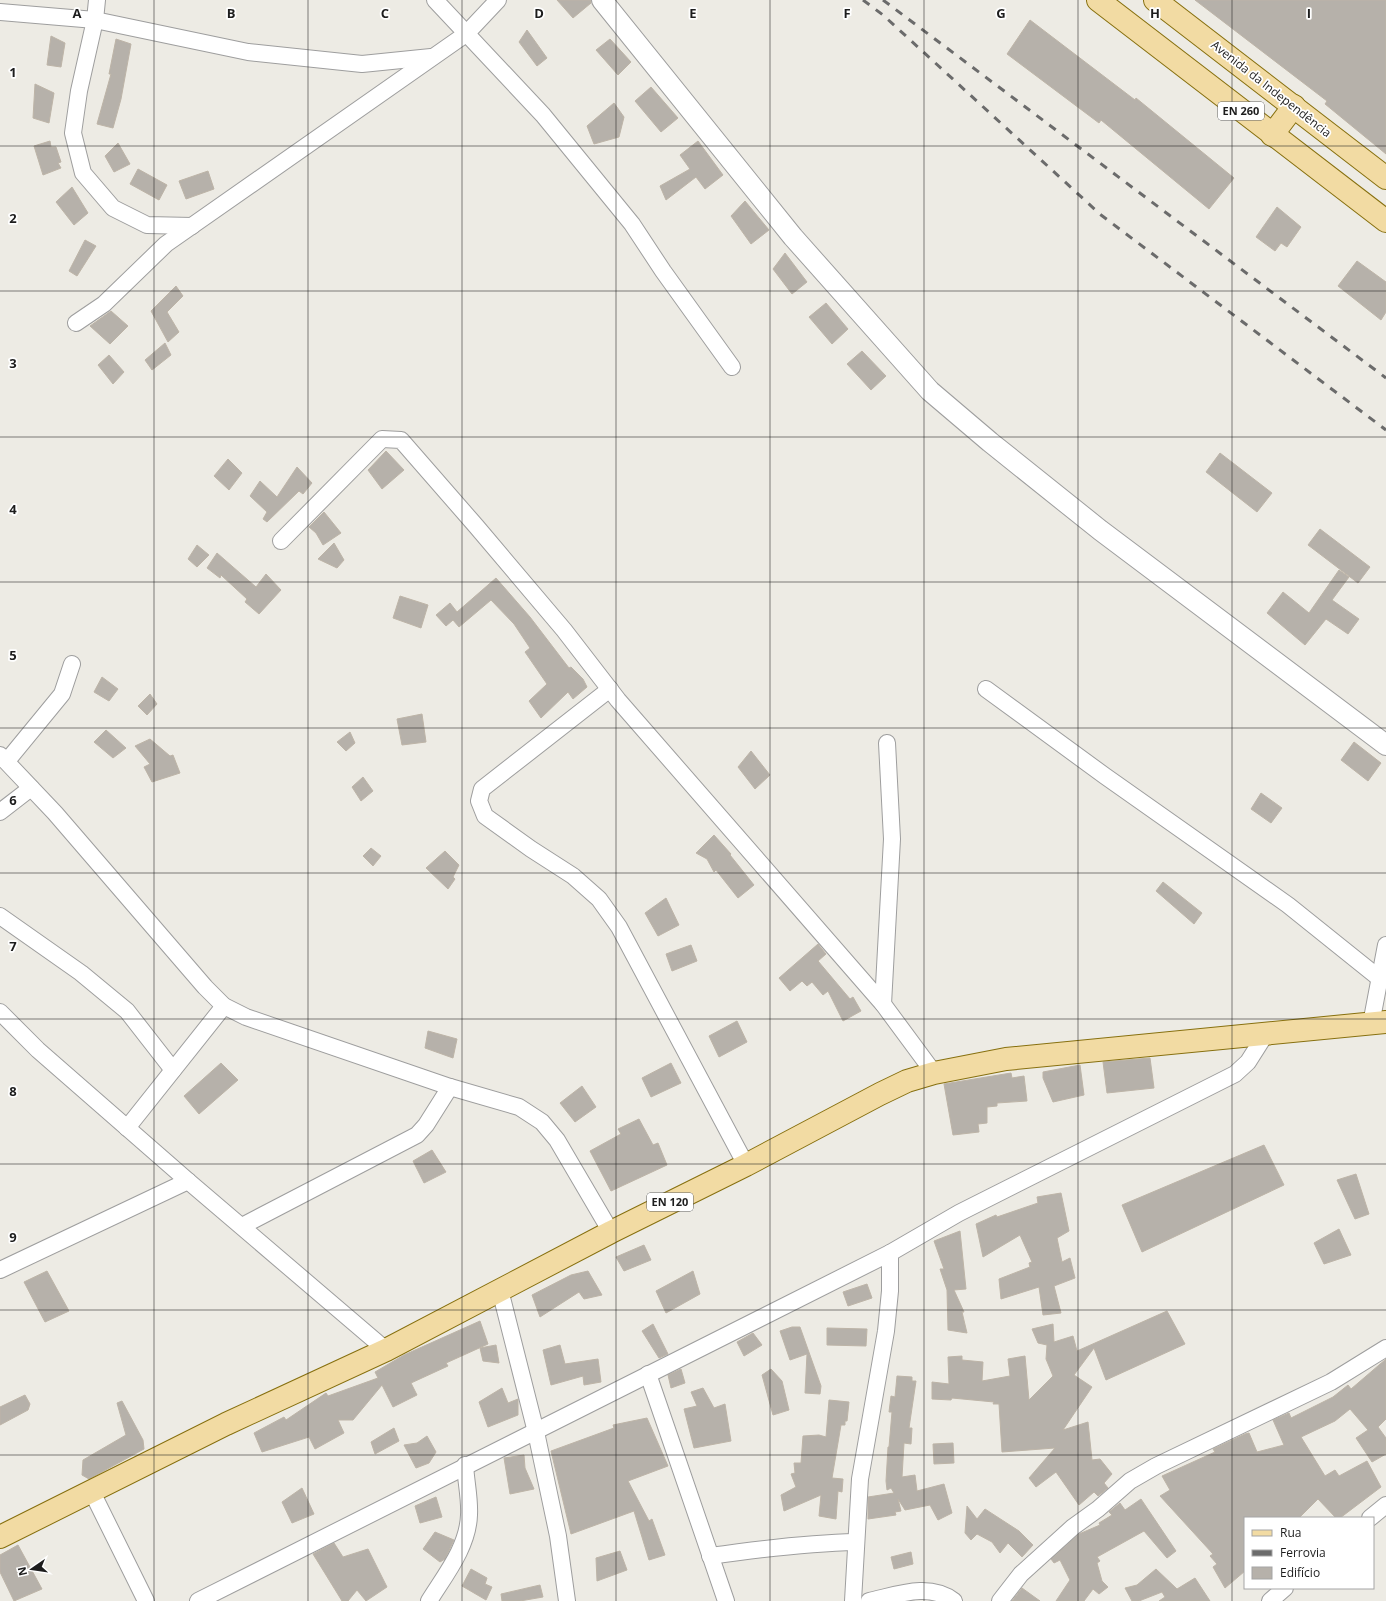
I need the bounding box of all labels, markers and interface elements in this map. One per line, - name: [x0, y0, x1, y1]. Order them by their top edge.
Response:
- text: A: [73, 4, 82, 22]
- text: B: [227, 4, 236, 22]
- text: C: [381, 4, 389, 22]
- text: D: [534, 4, 544, 22]
- text: E: [689, 4, 697, 22]
- text: F: [843, 4, 851, 22]
- text: G: [996, 4, 1006, 22]
- text: H: [1150, 4, 1160, 22]
- text: I: [1307, 4, 1311, 22]
- street label: Avenida da Independência: [1208, 36, 1335, 141]
- text: 1: [9, 63, 17, 81]
- road number: EN 260: [1218, 102, 1264, 120]
- text: 2: [9, 209, 17, 227]
- text: 3: [9, 354, 17, 372]
- text: 4: [9, 500, 17, 518]
- text: 5: [9, 646, 17, 664]
- text: 6: [9, 791, 17, 809]
- text: 7: [9, 937, 17, 955]
- text: 8: [9, 1082, 17, 1100]
- road number: EN 120: [647, 1193, 693, 1211]
- text: 9: [9, 1228, 17, 1246]
- legend: [1244, 1517, 1374, 1589]
- text: Rua: [1280, 1524, 1301, 1541]
- text: Ferrovia: [1280, 1544, 1326, 1561]
- north arrow: [12, 1549, 52, 1589]
- text: Edifício: [1280, 1564, 1320, 1581]
- text: N: [13, 1565, 30, 1577]

